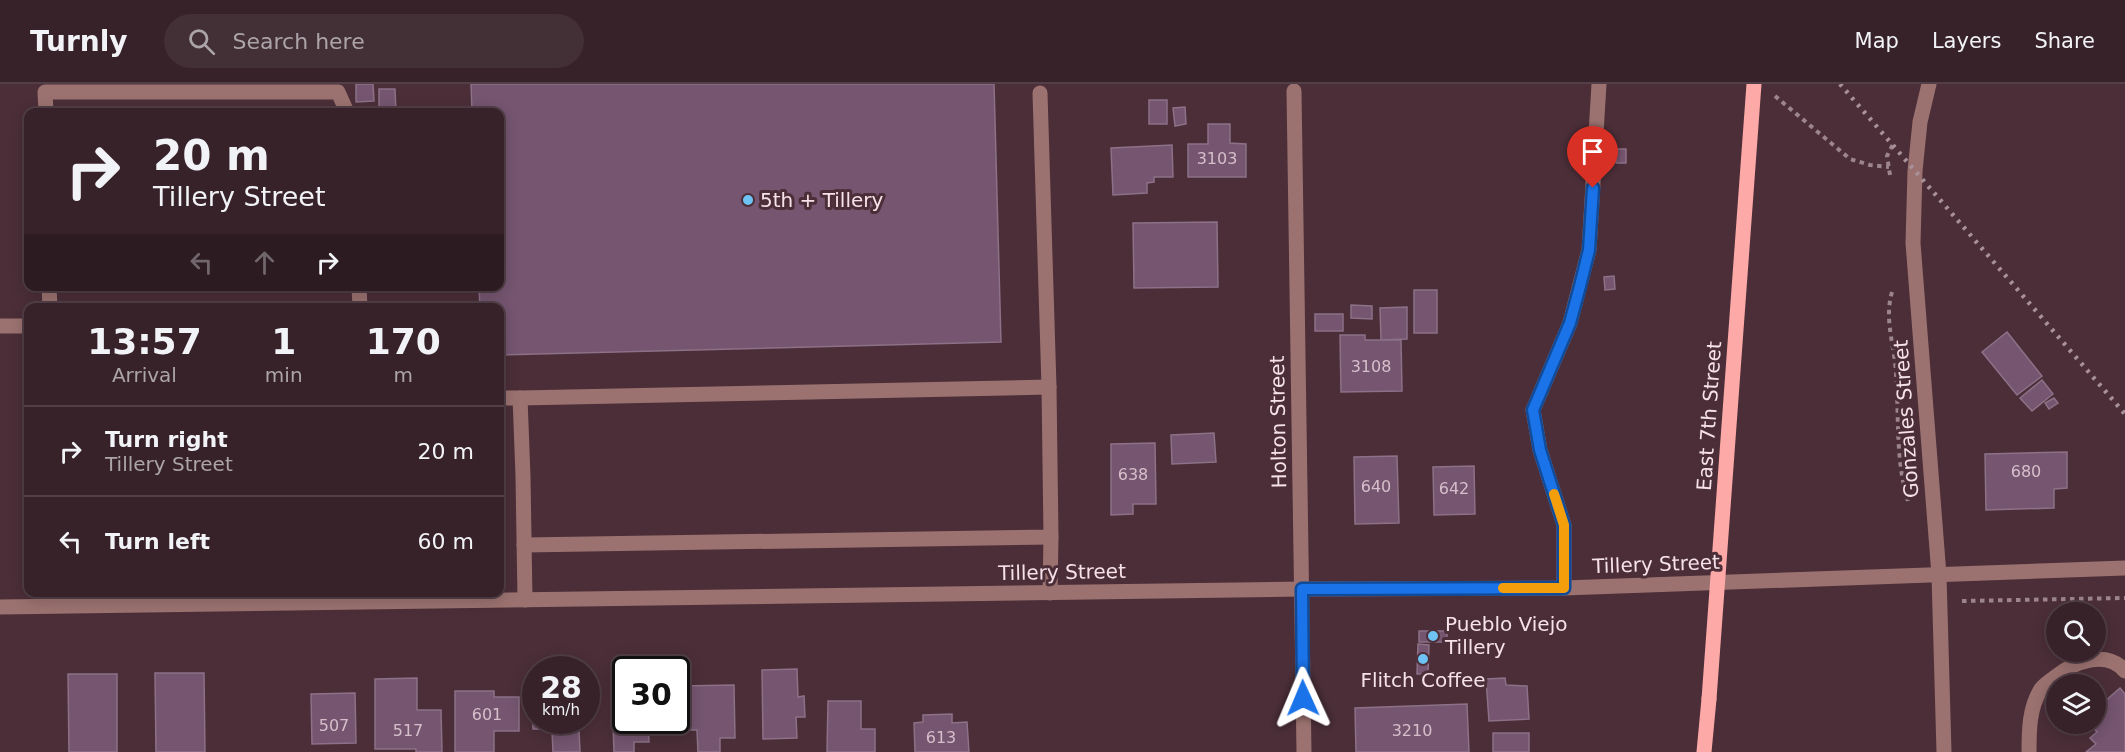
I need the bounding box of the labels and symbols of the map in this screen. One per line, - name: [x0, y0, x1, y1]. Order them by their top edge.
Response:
- pin: [1567, 126, 1618, 188]
- house number: 3103: [1197, 149, 1237, 168]
- place label: 5th + Tillery: [760, 188, 884, 212]
- marker: 5th + Tillery: [741, 193, 755, 207]
- street label: Gonzales Street: [1888, 339, 1924, 499]
- street label: East 7th Street: [1692, 340, 1726, 492]
- street label: Holton Street: [1265, 355, 1291, 489]
- house number: 3108: [1351, 357, 1391, 376]
- house number: 680: [2011, 462, 2041, 481]
- house number: 638: [1118, 465, 1148, 484]
- house number: 640: [1361, 477, 1391, 496]
- house number: 642: [1439, 479, 1469, 498]
- street label: Tillery Street: [1591, 550, 1720, 578]
- street label: Tillery Street: [997, 559, 1126, 585]
- place label: Pueblo Viejo Tillery: [1444, 612, 1567, 659]
- marker: Pueblo Viejo Tillery: [1426, 629, 1440, 643]
- marker: Flitch Coffee: [1416, 652, 1430, 666]
- speed limit sign: 30: [612, 656, 690, 734]
- position arrow: [1271, 666, 1335, 730]
- place label: Flitch Coffee: [1360, 668, 1486, 692]
- house number: 601: [472, 705, 502, 724]
- house number: 507: [319, 716, 349, 735]
- house number: 517: [393, 721, 423, 740]
- house number: 3210: [1392, 721, 1432, 740]
- house number: 613: [926, 728, 956, 747]

